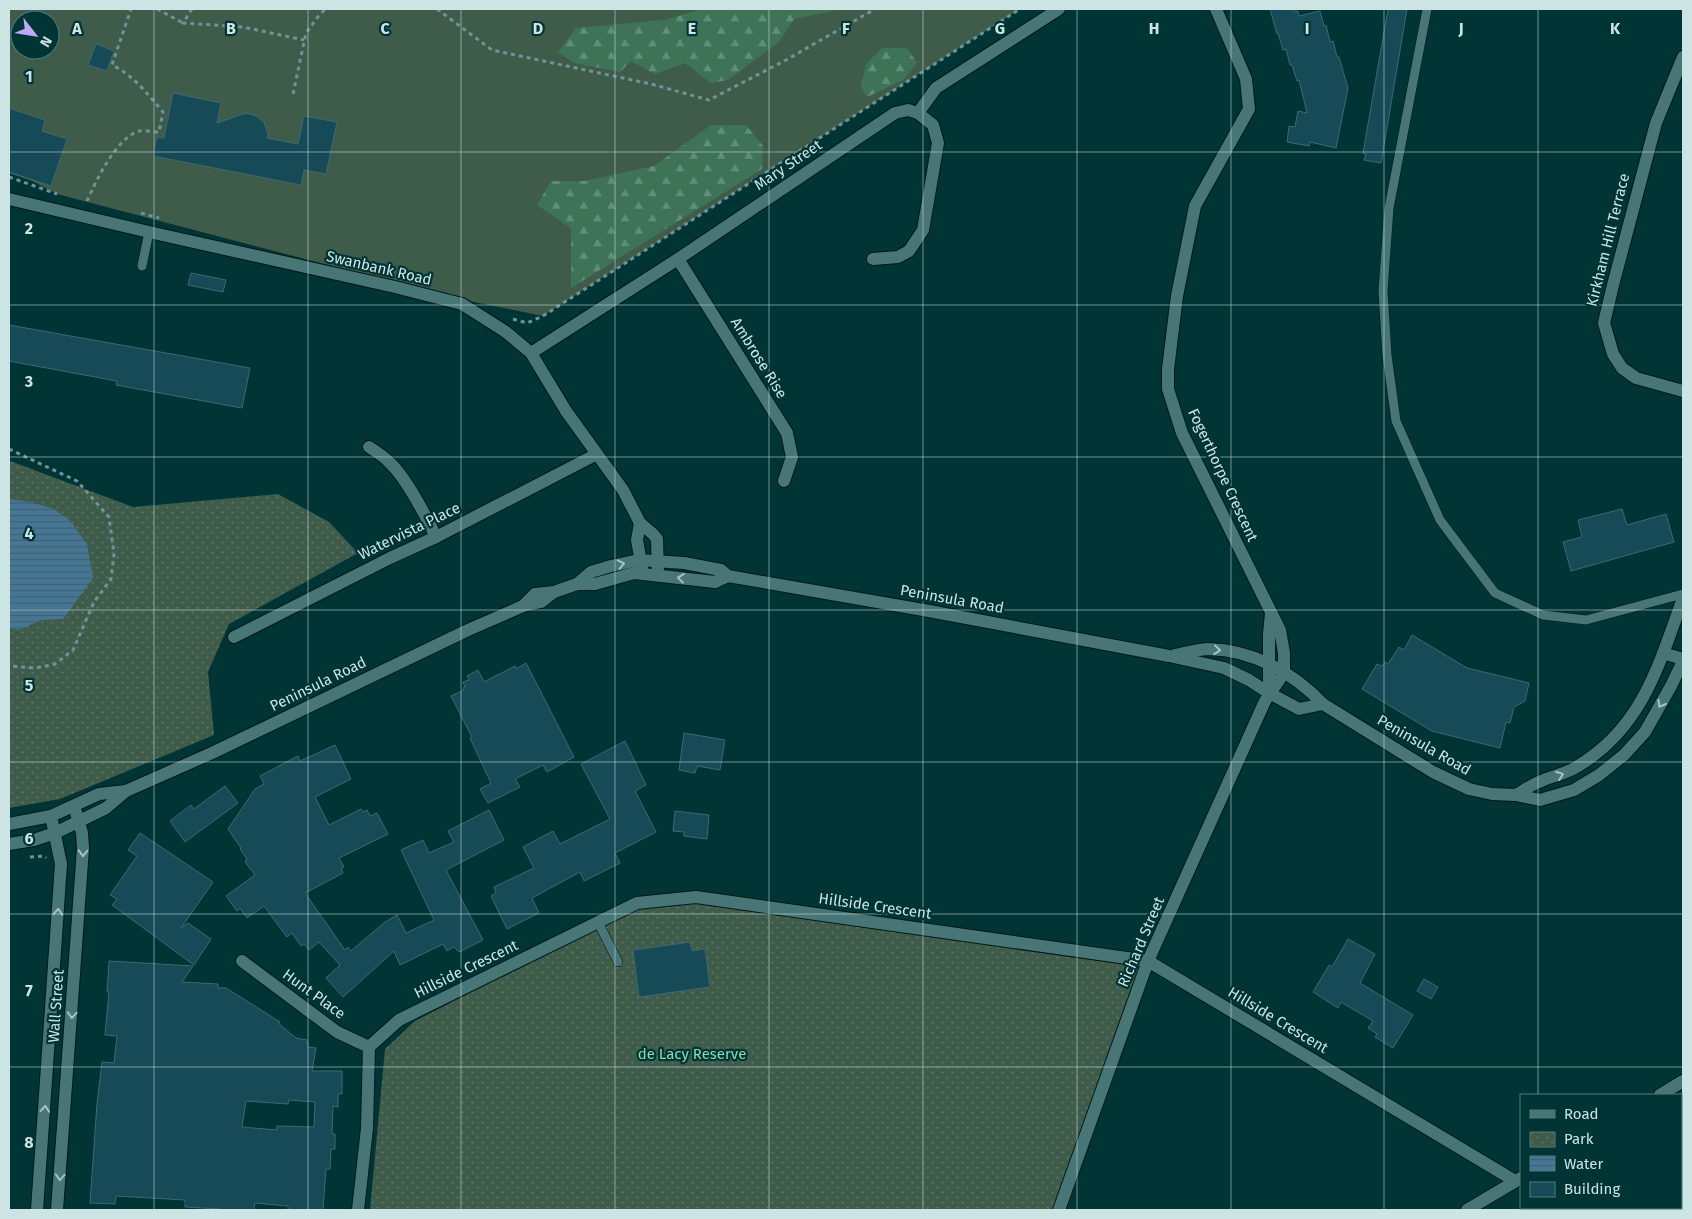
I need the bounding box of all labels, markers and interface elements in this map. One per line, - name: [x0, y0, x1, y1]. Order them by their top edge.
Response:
- north arrow: [10, 10, 60, 60]
- text: A: [71, 19, 82, 38]
- text: B: [226, 19, 236, 38]
- text: C: [380, 19, 390, 38]
- text: D: [533, 19, 543, 38]
- text: E: [688, 19, 696, 38]
- text: F: [842, 19, 850, 38]
- text: G: [995, 19, 1005, 38]
- text: H: [1149, 19, 1159, 38]
- text: I: [1305, 19, 1309, 38]
- text: J: [1457, 19, 1464, 38]
- text: K: [1610, 19, 1621, 38]
- text: N: [36, 33, 55, 50]
- text: 1: [25, 67, 33, 86]
- street label: Mary Street: [751, 135, 826, 194]
- street label: Kirkham Hill Terrace: [1583, 171, 1633, 309]
- text: 2: [25, 219, 33, 238]
- street label: Swanbank Road: [325, 247, 433, 289]
- street label: Ambrose Rise: [727, 314, 791, 402]
- text: 3: [24, 372, 33, 391]
- street label: Fogerthorpe Crescent: [1184, 406, 1262, 545]
- street label: Watervista Place: [355, 498, 463, 564]
- text: 4: [24, 524, 34, 543]
- one-way arrow: [616, 559, 625, 570]
- one-way arrow: [676, 573, 684, 584]
- street label: Peninsula Road: [899, 581, 1005, 617]
- one-way arrow: [1214, 644, 1222, 655]
- street label: Peninsula Road: [267, 653, 369, 715]
- text: 5: [25, 676, 34, 695]
- one-way arrow: [1658, 699, 1668, 708]
- street label: Peninsula Road: [1374, 711, 1474, 779]
- one-way arrow: [1555, 770, 1564, 781]
- text: 6: [24, 829, 34, 848]
- one-way arrow: [77, 849, 88, 857]
- street label: Hillside Crescent: [818, 889, 933, 923]
- street label: Richard Street: [1114, 894, 1168, 990]
- one-way arrow: [53, 908, 64, 916]
- street label: Hillside Crescent: [411, 936, 521, 1002]
- street label: Hunt Place: [279, 965, 349, 1023]
- street label: Wall Street: [44, 968, 68, 1043]
- text: 7: [25, 981, 33, 1000]
- street label: Hillside Crescent: [1225, 983, 1332, 1057]
- one-way arrow: [66, 1011, 77, 1019]
- park label: de Lacy Reserve: [638, 1045, 746, 1063]
- legend: [1520, 1094, 1682, 1209]
- one-way arrow: [39, 1105, 50, 1113]
- text: Road: [1564, 1105, 1599, 1123]
- text: Park: [1564, 1130, 1594, 1148]
- text: 8: [24, 1133, 34, 1152]
- text: Water: [1564, 1155, 1603, 1173]
- one-way arrow: [54, 1173, 65, 1181]
- text: Building: [1564, 1180, 1620, 1198]

